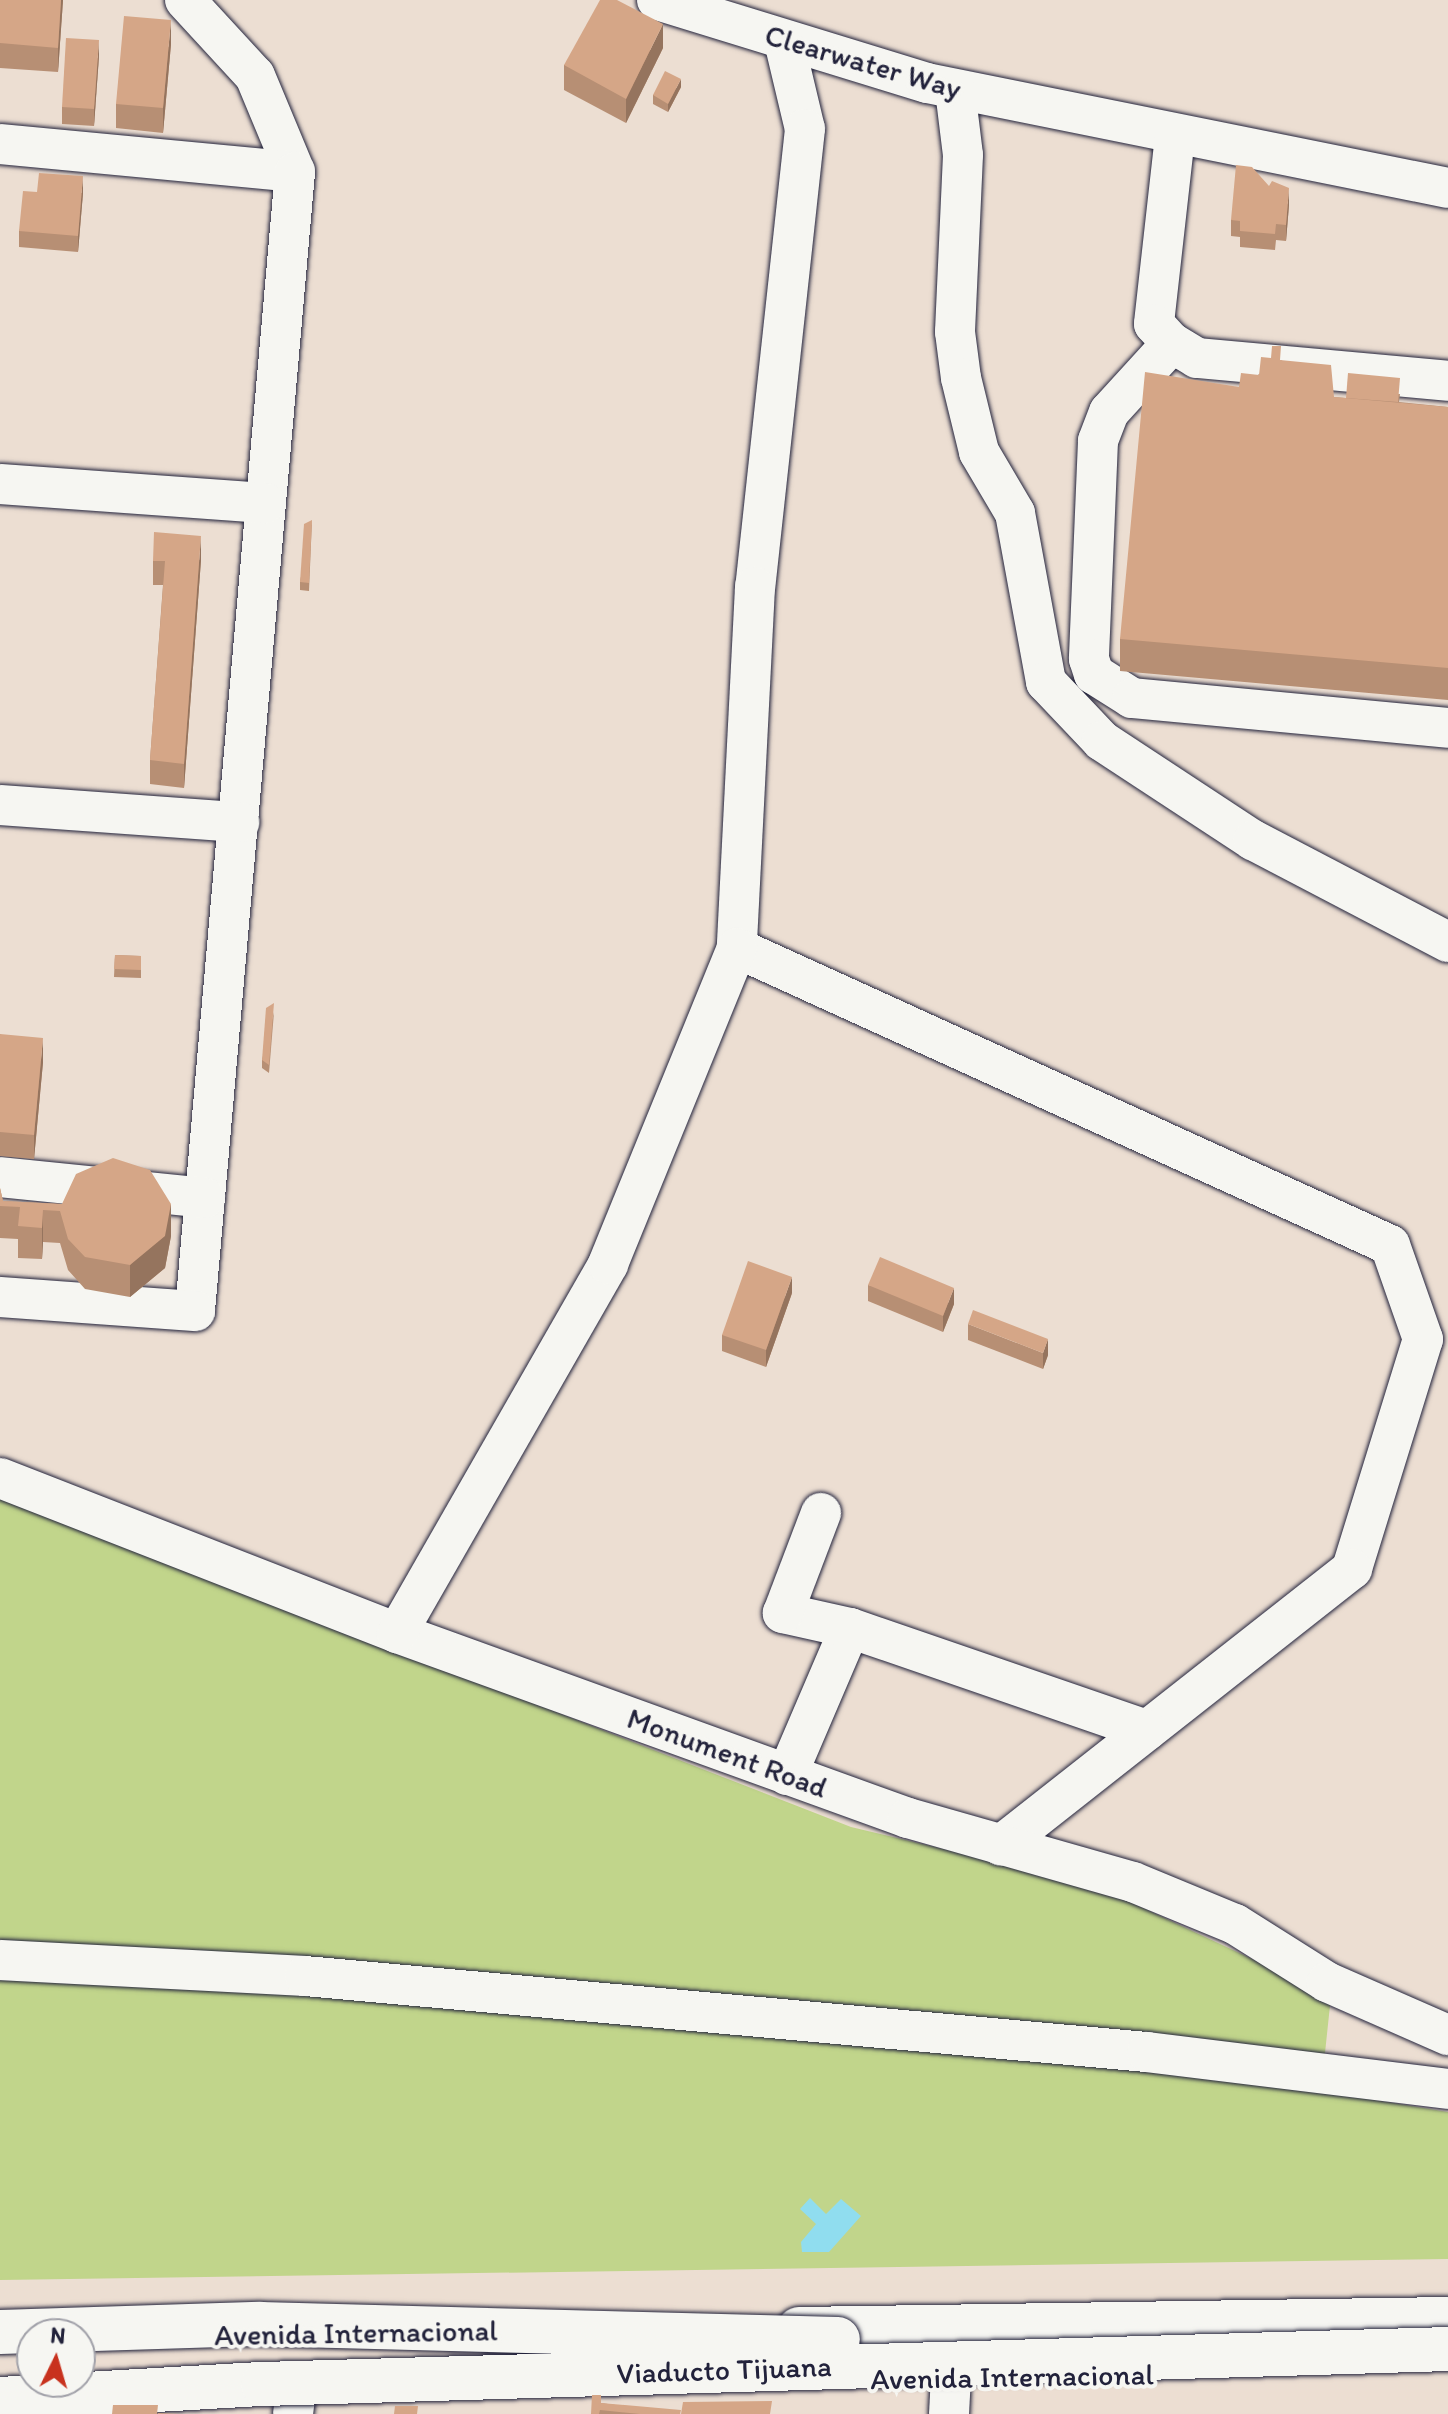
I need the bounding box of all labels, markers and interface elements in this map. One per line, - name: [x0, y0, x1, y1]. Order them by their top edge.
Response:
- street label: Clearwater Way: [761, 17, 965, 107]
- street label: Monument Road: [622, 1700, 832, 1806]
- street label: Avenida Internacional: [214, 2313, 498, 2353]
- north arrow: [16, 2318, 96, 2398]
- text: N: [49, 2321, 67, 2350]
- street label: Viaducto Tijuana: [615, 2348, 833, 2392]
- street label: Avenida Internacional: [870, 2357, 1154, 2397]

